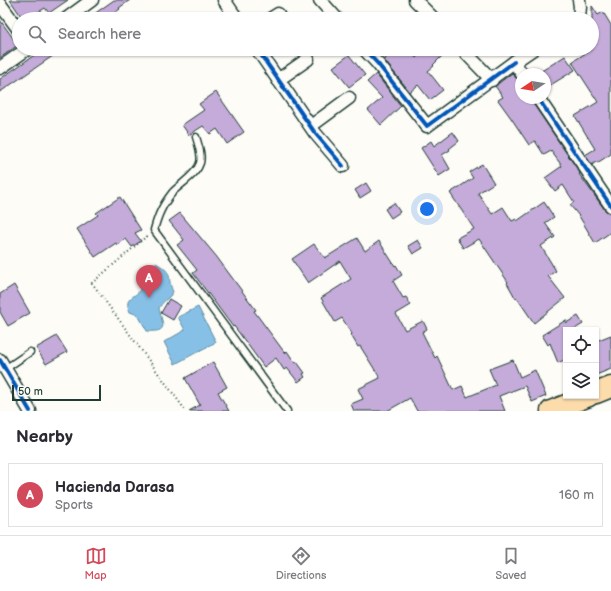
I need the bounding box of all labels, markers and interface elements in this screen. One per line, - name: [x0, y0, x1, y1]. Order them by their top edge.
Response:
- search box: [12, 12, 599, 56]
- icon: search: [26, 23, 48, 45]
- text: Search here: [58, 25, 141, 44]
- north arrow: [515, 68, 551, 104]
- your location: [417, 199, 437, 219]
- pin: A: [136, 265, 162, 298]
- map controls: [563, 327, 599, 399]
- button: locate: [563, 327, 599, 363]
- button: layers: [563, 363, 599, 399]
- scale bar: [12, 383, 101, 402]
- text: 50 m: [18, 385, 43, 398]
- text: Nearby: [16, 427, 73, 447]
- text: Hacienda Darasa: [55, 478, 174, 497]
- text: A: [26, 487, 34, 503]
- text: 160 m: [559, 487, 594, 503]
- text: Sports: [55, 497, 93, 513]
- tab: Map: [85, 545, 107, 582]
- tab: Directions: [276, 545, 326, 582]
- tab: Saved: [496, 545, 526, 582]

